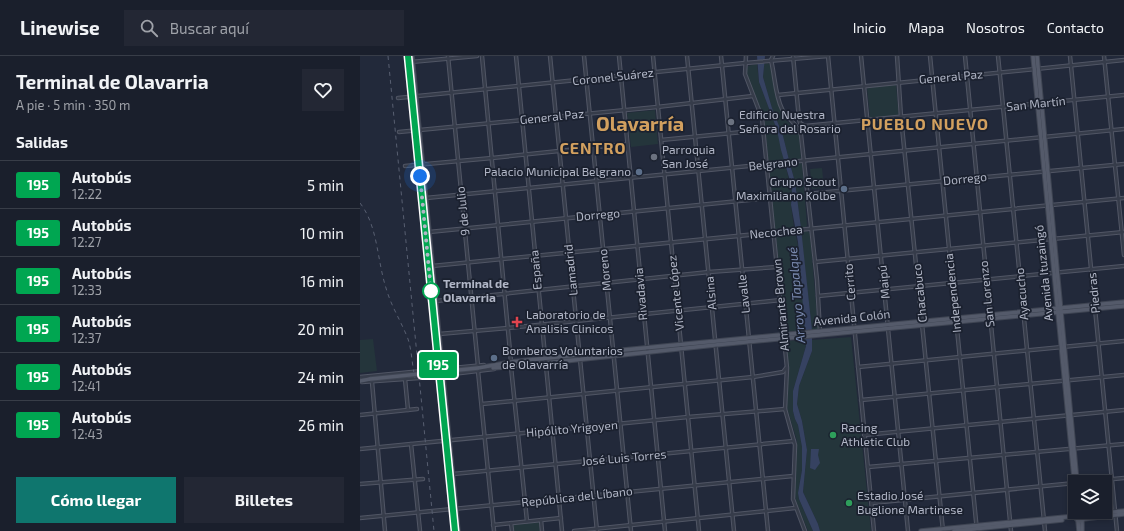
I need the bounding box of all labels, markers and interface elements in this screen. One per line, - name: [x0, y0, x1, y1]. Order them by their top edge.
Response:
- search box: [124, 10, 404, 46]
- text: Linewise: [20, 16, 100, 39]
- icon: search: [138, 17, 160, 39]
- text: Buscar aquí: [170, 19, 249, 37]
- text: Inicio: [853, 19, 886, 36]
- text: Mapa: [908, 19, 944, 36]
- text: Nosotros: [966, 19, 1025, 36]
- text: Contacto: [1047, 19, 1104, 36]
- street label: Coronel Suárez: [571, 65, 654, 87]
- street label: General Paz: [918, 66, 984, 86]
- button: heart: [302, 69, 344, 111]
- text: Terminal de Olavarria: [16, 70, 208, 93]
- street label: San Martín: [1006, 93, 1066, 113]
- text: A pie · 5 min · 350 m: [16, 97, 131, 113]
- street label: General Paz: [519, 106, 585, 126]
- place label: Edificio Nuestra Señora del Rosario: [739, 107, 841, 135]
- district label: Olavarría: [596, 111, 684, 135]
- district label: PUEBLO NUEVO: [861, 114, 989, 133]
- marker: Edificio Nuestra Señora del Rosario: [726, 117, 736, 127]
- text: Salidas: [16, 133, 68, 151]
- district label: CENTRO: [559, 138, 627, 157]
- place label: Parroquia San José: [662, 142, 715, 170]
- marker: Parroquia San José: [649, 152, 659, 162]
- street label: Belgrano: [748, 153, 798, 173]
- place label: Palacio Municipal Belgrano: [484, 164, 631, 178]
- your location: [410, 166, 430, 186]
- marker: Palacio Municipal Belgrano: [634, 167, 644, 177]
- text: Autobús: [72, 168, 131, 186]
- street label: Dorrego: [942, 169, 988, 187]
- place label: Grupo Scout Maximiliano Kolbe: [736, 174, 836, 202]
- text: 195: [27, 176, 49, 193]
- text: 5 min: [307, 176, 344, 194]
- marker: Grupo Scout Maximiliano Kolbe: [839, 184, 849, 194]
- text: 12:22: [72, 186, 102, 202]
- street label: 9 de Julio: [452, 186, 472, 236]
- street label: Dorrego: [575, 205, 621, 223]
- text: Autobús: [72, 216, 131, 234]
- street label: Necochea: [749, 221, 803, 241]
- text: 195: [27, 224, 49, 241]
- text: 10 min: [300, 224, 344, 242]
- street label: Avenida Ituzaingó: [1031, 224, 1055, 322]
- text: 12:27: [72, 234, 102, 250]
- street label: Lamadrid: [560, 244, 580, 296]
- water label: Arroyo Tapalqué: [784, 246, 808, 345]
- street label: Moreno: [595, 248, 613, 292]
- street label: España: [526, 250, 544, 291]
- street label: Independencia: [941, 253, 963, 333]
- street label: Vicente López: [664, 255, 686, 331]
- street label: Almirante Brown: [769, 258, 791, 352]
- street label: San Lorenzo: [976, 260, 996, 328]
- street label: Cerrito: [840, 263, 858, 301]
- street label: Chacabuco: [909, 263, 929, 323]
- text: Autobús: [72, 264, 131, 282]
- street label: Maipú: [874, 265, 892, 300]
- street label: Rivadavia: [631, 267, 649, 321]
- street label: Ayacucho: [1012, 267, 1030, 321]
- text: 195: [27, 272, 49, 289]
- text: 16 min: [301, 272, 344, 290]
- street label: Piedras: [1084, 272, 1102, 314]
- street label: Lavalle: [734, 274, 752, 314]
- place label: Terminal de Olavarria: [443, 276, 509, 304]
- street label: Alsina: [702, 276, 718, 310]
- text: 12:33: [72, 282, 102, 298]
- marker: Terminal de Olavarria: [422, 282, 440, 300]
- street label: Avenida Colón: [813, 306, 891, 328]
- place label: Laboratorio de Analisis Clinicos: [526, 307, 613, 335]
- text: Autobús: [72, 312, 131, 330]
- marker: Laboratorio de Analisis Clinicos: [511, 316, 523, 328]
- text: 195: [27, 320, 49, 337]
- text: 20 min: [298, 320, 344, 338]
- text: 12:37: [72, 330, 101, 346]
- place label: Bomberos Voluntarios de Olavarría: [502, 343, 623, 371]
- line badge: 195: [415, 352, 461, 378]
- marker: Bomberos Voluntarios de Olavarría: [489, 353, 499, 363]
- text: 195: [427, 356, 449, 373]
- text: Autobús: [72, 360, 131, 378]
- text: 195: [27, 368, 49, 385]
- text: 24 min: [297, 368, 344, 386]
- text: 12:41: [72, 378, 101, 394]
- text: Autobús: [72, 408, 131, 426]
- text: 195: [27, 416, 49, 433]
- text: 26 min: [298, 416, 344, 434]
- street label: Hipólito Yrigoyen: [525, 417, 618, 439]
- place label: Racing Athletic Club: [841, 420, 910, 448]
- text: 12:43: [72, 426, 103, 442]
- marker: Racing Athletic Club: [828, 430, 838, 440]
- street label: José Luis Torres: [581, 446, 667, 468]
- map controls: [1068, 475, 1112, 519]
- button: layers: [1068, 475, 1112, 519]
- button: Cómo llegar: [16, 477, 176, 523]
- button: Billetes: [184, 477, 344, 523]
- street label: República del Líbano: [521, 483, 633, 509]
- place label: Estadio José Buglione Martinese: [857, 488, 963, 516]
- marker: Estadio José Buglione Martinese: [844, 498, 854, 508]

